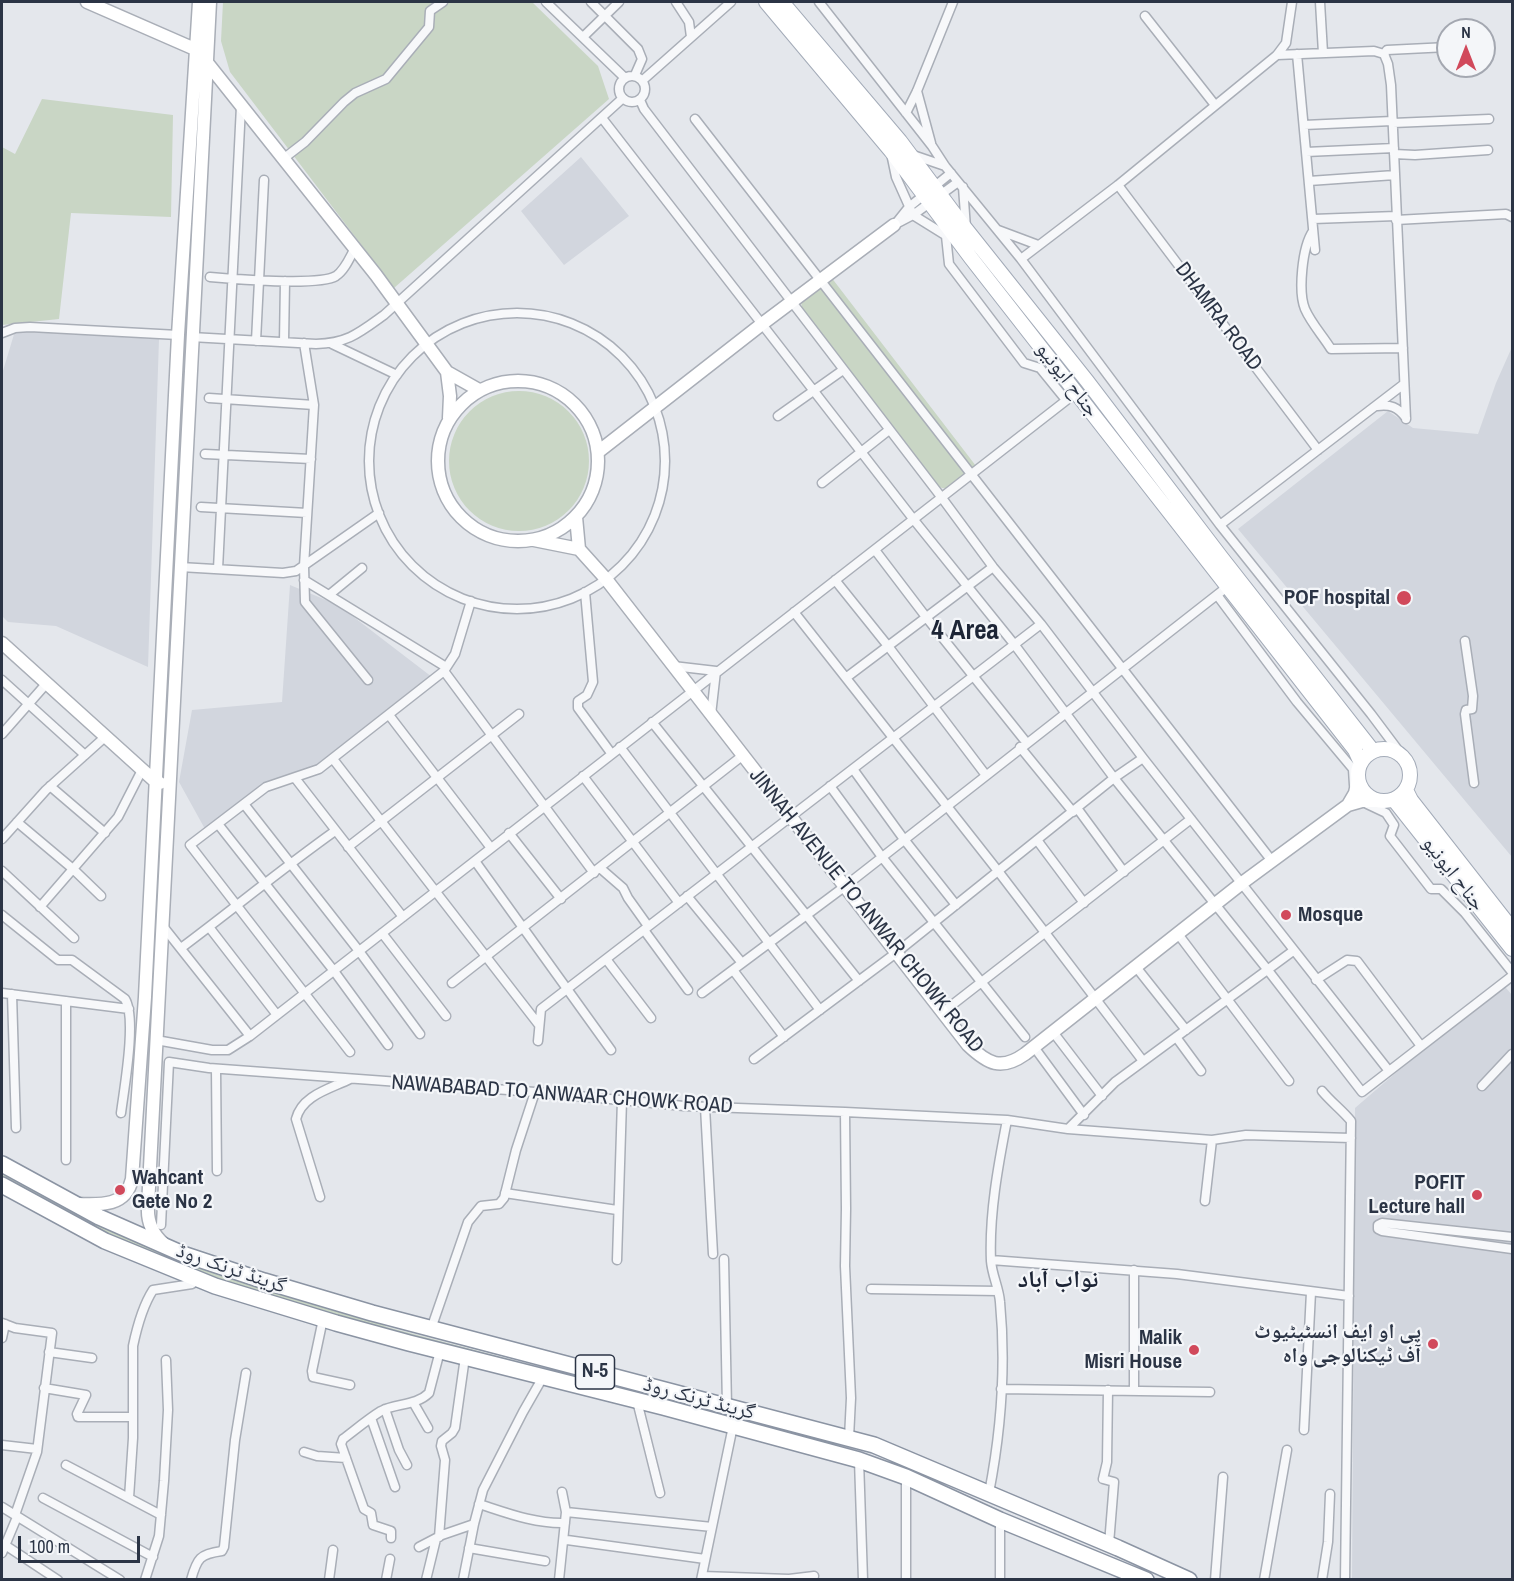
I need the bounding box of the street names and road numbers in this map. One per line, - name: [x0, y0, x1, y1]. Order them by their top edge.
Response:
- street label: DHAMRA ROAD: [1169, 258, 1267, 376]
- street label: جناح ایونیو: [1030, 338, 1104, 422]
- street label: JINNAH AVENUE TO ANWAR CHOWK ROAD: [743, 764, 989, 1058]
- street label: جناح ایونیو: [1416, 832, 1490, 916]
- street label: NAWABABAD TO ANWAAR CHOWK ROAD: [390, 1070, 734, 1120]
- street label: گرینڈ ٹرنک روڈ: [173, 1238, 289, 1300]
- road number: N-5: [576, 1355, 614, 1389]
- street label: گرینڈ ٹرنک روڈ: [640, 1372, 758, 1426]

